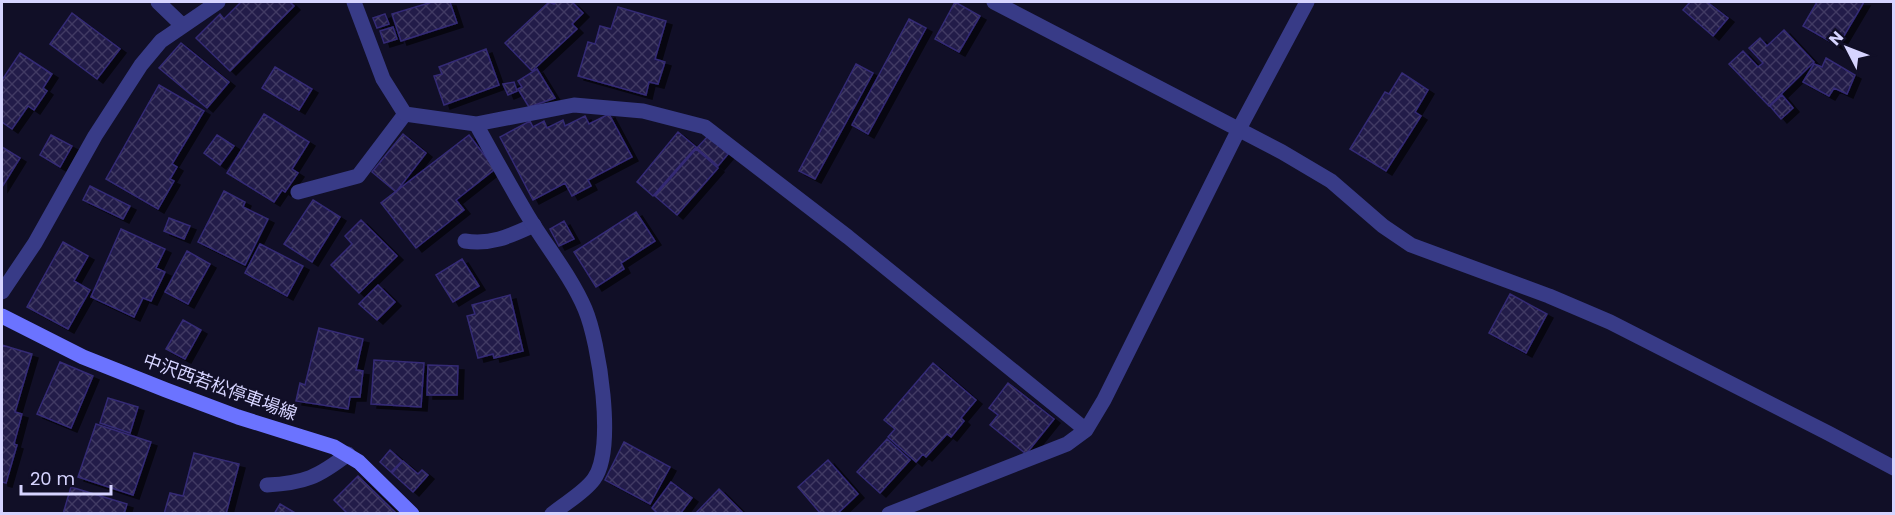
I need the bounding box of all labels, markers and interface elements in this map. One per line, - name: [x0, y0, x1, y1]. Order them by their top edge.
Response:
- north arrow: [1817, 18, 1877, 78]
- text: N: [1824, 26, 1849, 50]
- street label: 中沢西若松停車場線: [140, 347, 301, 426]
- scale bar: [21, 458, 111, 496]
- text: 20 m: [30, 466, 75, 491]

